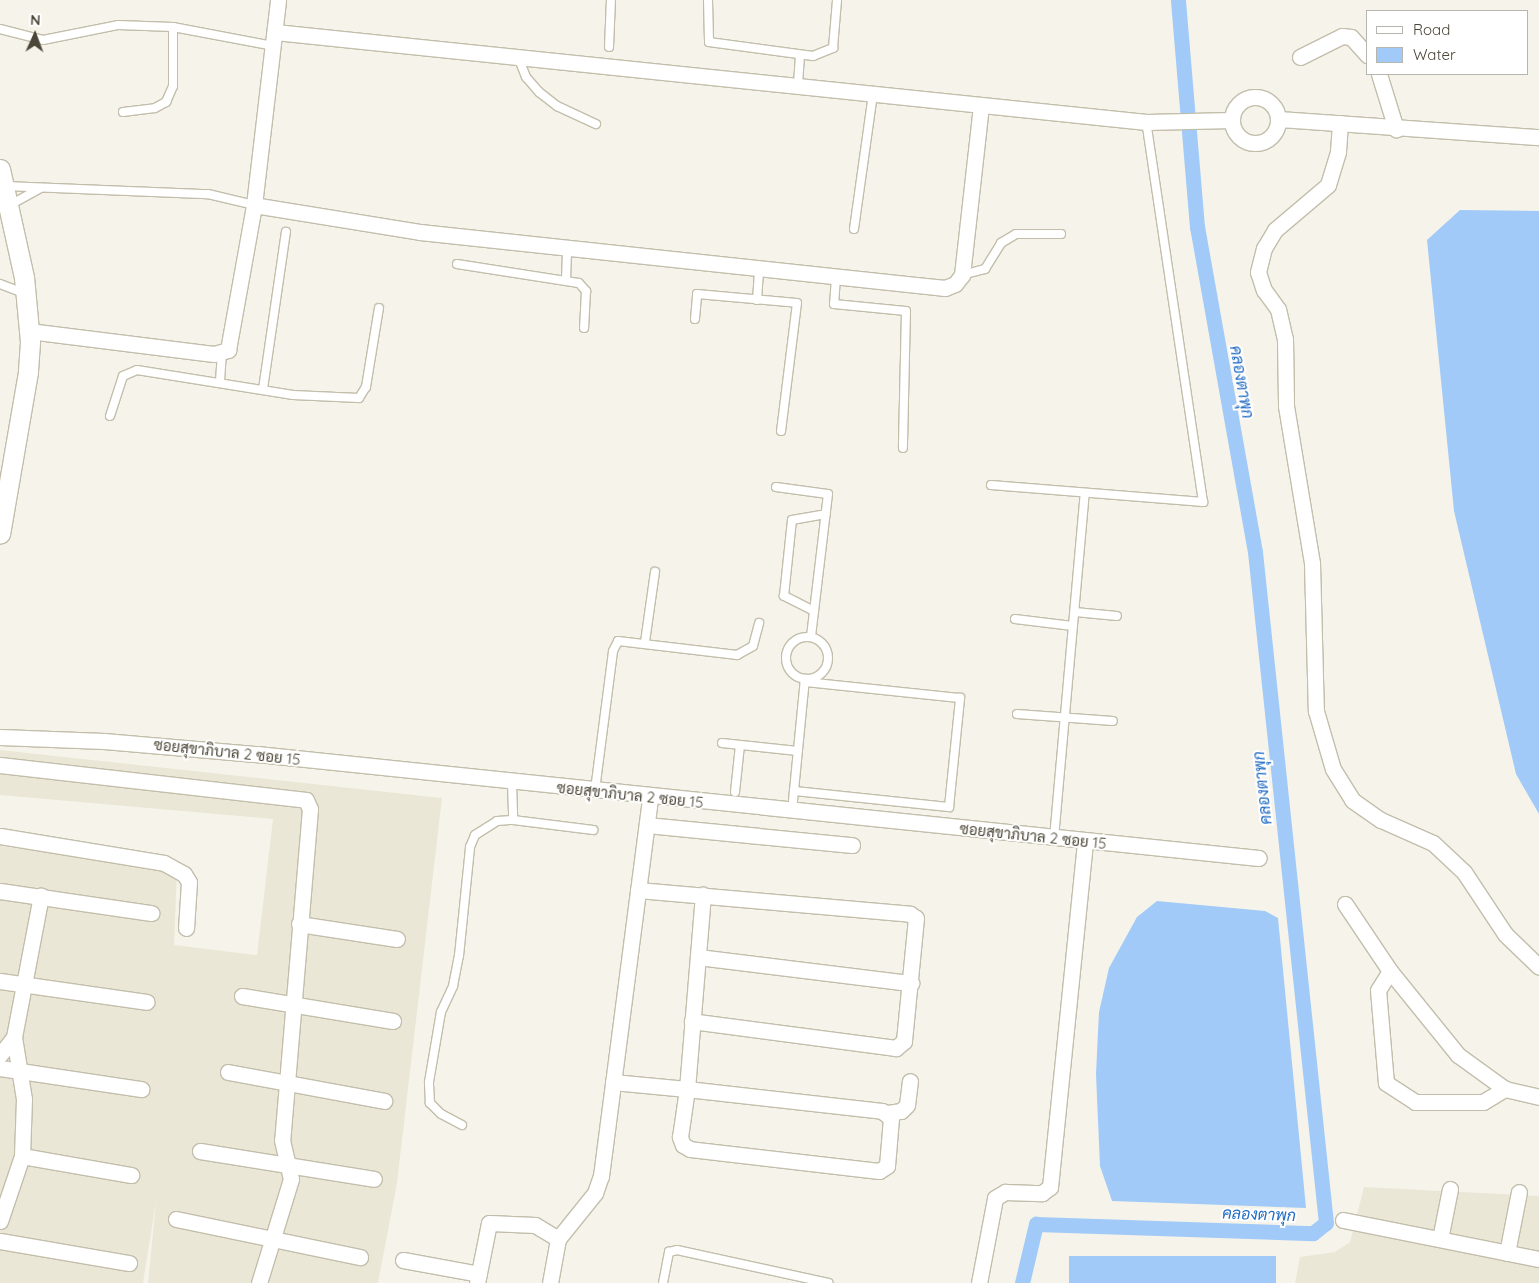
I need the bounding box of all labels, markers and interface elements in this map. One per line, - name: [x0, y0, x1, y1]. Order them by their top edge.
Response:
- north arrow: [10, 10, 60, 60]
- legend: [1366, 10, 1529, 75]
- text: N: [30, 11, 41, 29]
- text: Road: [1413, 20, 1450, 39]
- text: Water: [1413, 45, 1456, 64]
- water label: คลองตาพุก: [1226, 344, 1258, 420]
- street label: ซอยสุขาภิบาล 2 ซอย 15: [153, 735, 301, 769]
- water label: คลองตาพุก: [1249, 750, 1275, 826]
- street label: ซอยสุขาภิบาล 2 ซอย 15: [556, 778, 704, 812]
- street label: ซอยสุขาภิบาล 2 ซอย 15: [959, 819, 1107, 853]
- water label: คลองตาพุก: [1222, 1203, 1296, 1225]

